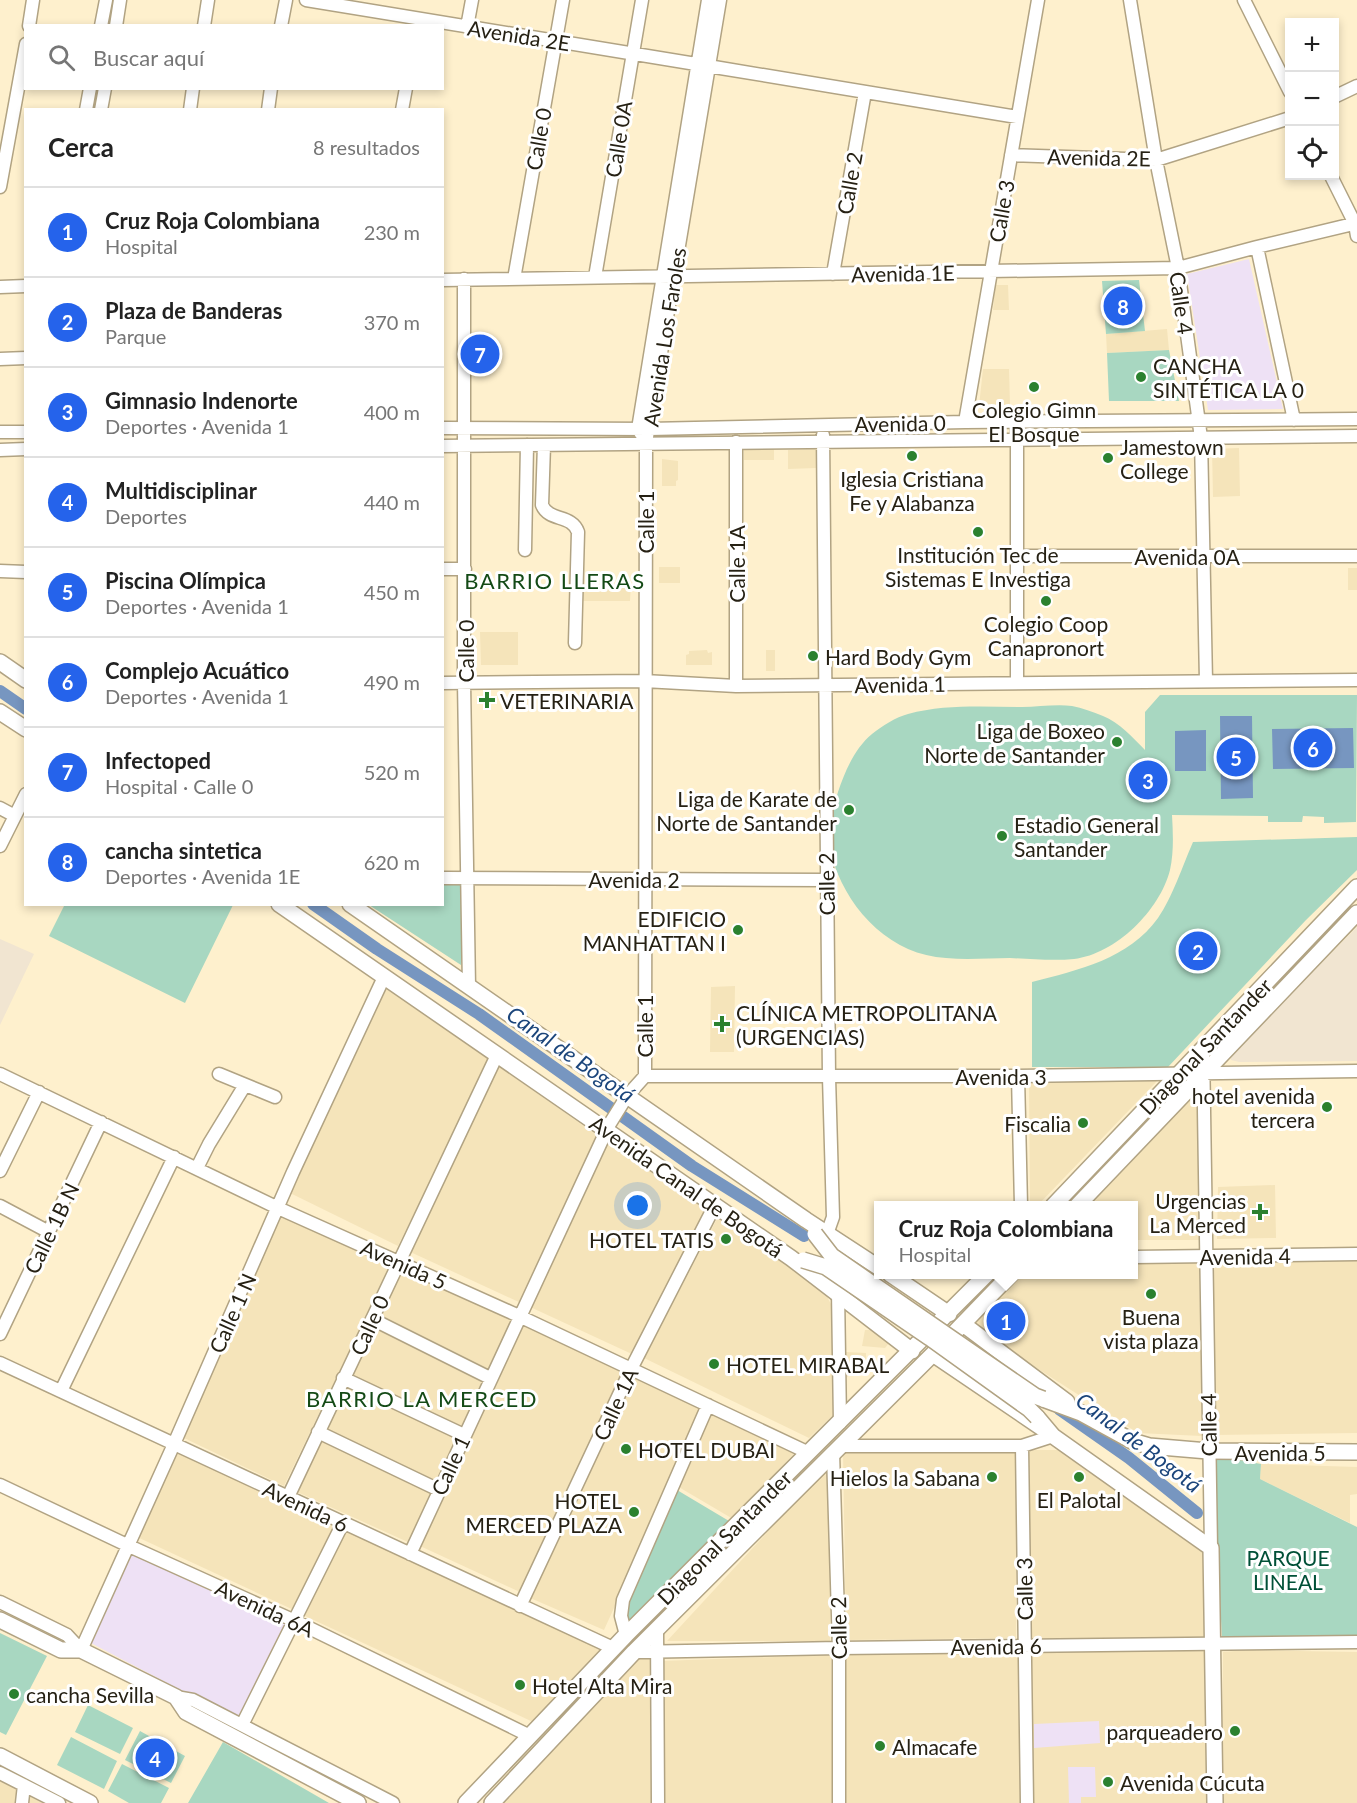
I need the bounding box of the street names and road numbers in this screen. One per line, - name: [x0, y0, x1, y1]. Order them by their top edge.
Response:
- street label: Avenida 2E: [466, 15, 572, 55]
- street label: Calle 0A: [600, 98, 637, 179]
- street label: Calle 0: [520, 106, 556, 172]
- street label: Avenida 2E: [1047, 144, 1151, 170]
- street label: Calle 2: [831, 150, 867, 216]
- street label: Calle 3: [983, 178, 1019, 244]
- street label: Avenida Los Faroles: [638, 246, 690, 428]
- street label: Avenida 1E: [851, 260, 955, 286]
- street label: Calle 4: [1165, 270, 1199, 336]
- street label: Avenida 0: [854, 410, 946, 436]
- street label: Calle 1: [633, 490, 658, 554]
- street label: Calle 1A: [724, 525, 749, 603]
- street label: Avenida 0A: [1134, 544, 1241, 569]
- street label: Calle 0: [453, 619, 478, 683]
- street label: Avenida 1: [854, 671, 946, 697]
- street label: Calle 2: [813, 852, 839, 916]
- street label: Avenida 2: [588, 867, 680, 892]
- street label: Diagonal Santander: [1134, 972, 1277, 1119]
- street label: Calle 1: [632, 994, 657, 1058]
- street label: Avenida 3: [955, 1064, 1047, 1089]
- street label: Avenida Canal de Bogotá: [586, 1110, 788, 1262]
- street label: Calle 1B N: [18, 1178, 84, 1278]
- street label: Avenida 5: [357, 1234, 451, 1294]
- street label: Avenida 4: [1199, 1243, 1291, 1269]
- street label: Calle 1 N: [203, 1269, 261, 1357]
- street label: Calle 0: [344, 1291, 394, 1359]
- street label: Calle 1A: [587, 1363, 643, 1444]
- street label: Calle 4: [1195, 1393, 1221, 1457]
- street label: Calle 1: [425, 1431, 475, 1499]
- street label: Avenida 5: [1234, 1440, 1326, 1465]
- street label: Diagonal Santander: [652, 1464, 797, 1609]
- street label: Avenida 6: [259, 1475, 353, 1537]
- street label: Calle 3: [1011, 1557, 1037, 1621]
- street label: Avenida 6A: [212, 1574, 319, 1642]
- street label: Calle 2: [825, 1596, 851, 1660]
- street label: Avenida 6: [950, 1633, 1042, 1659]

